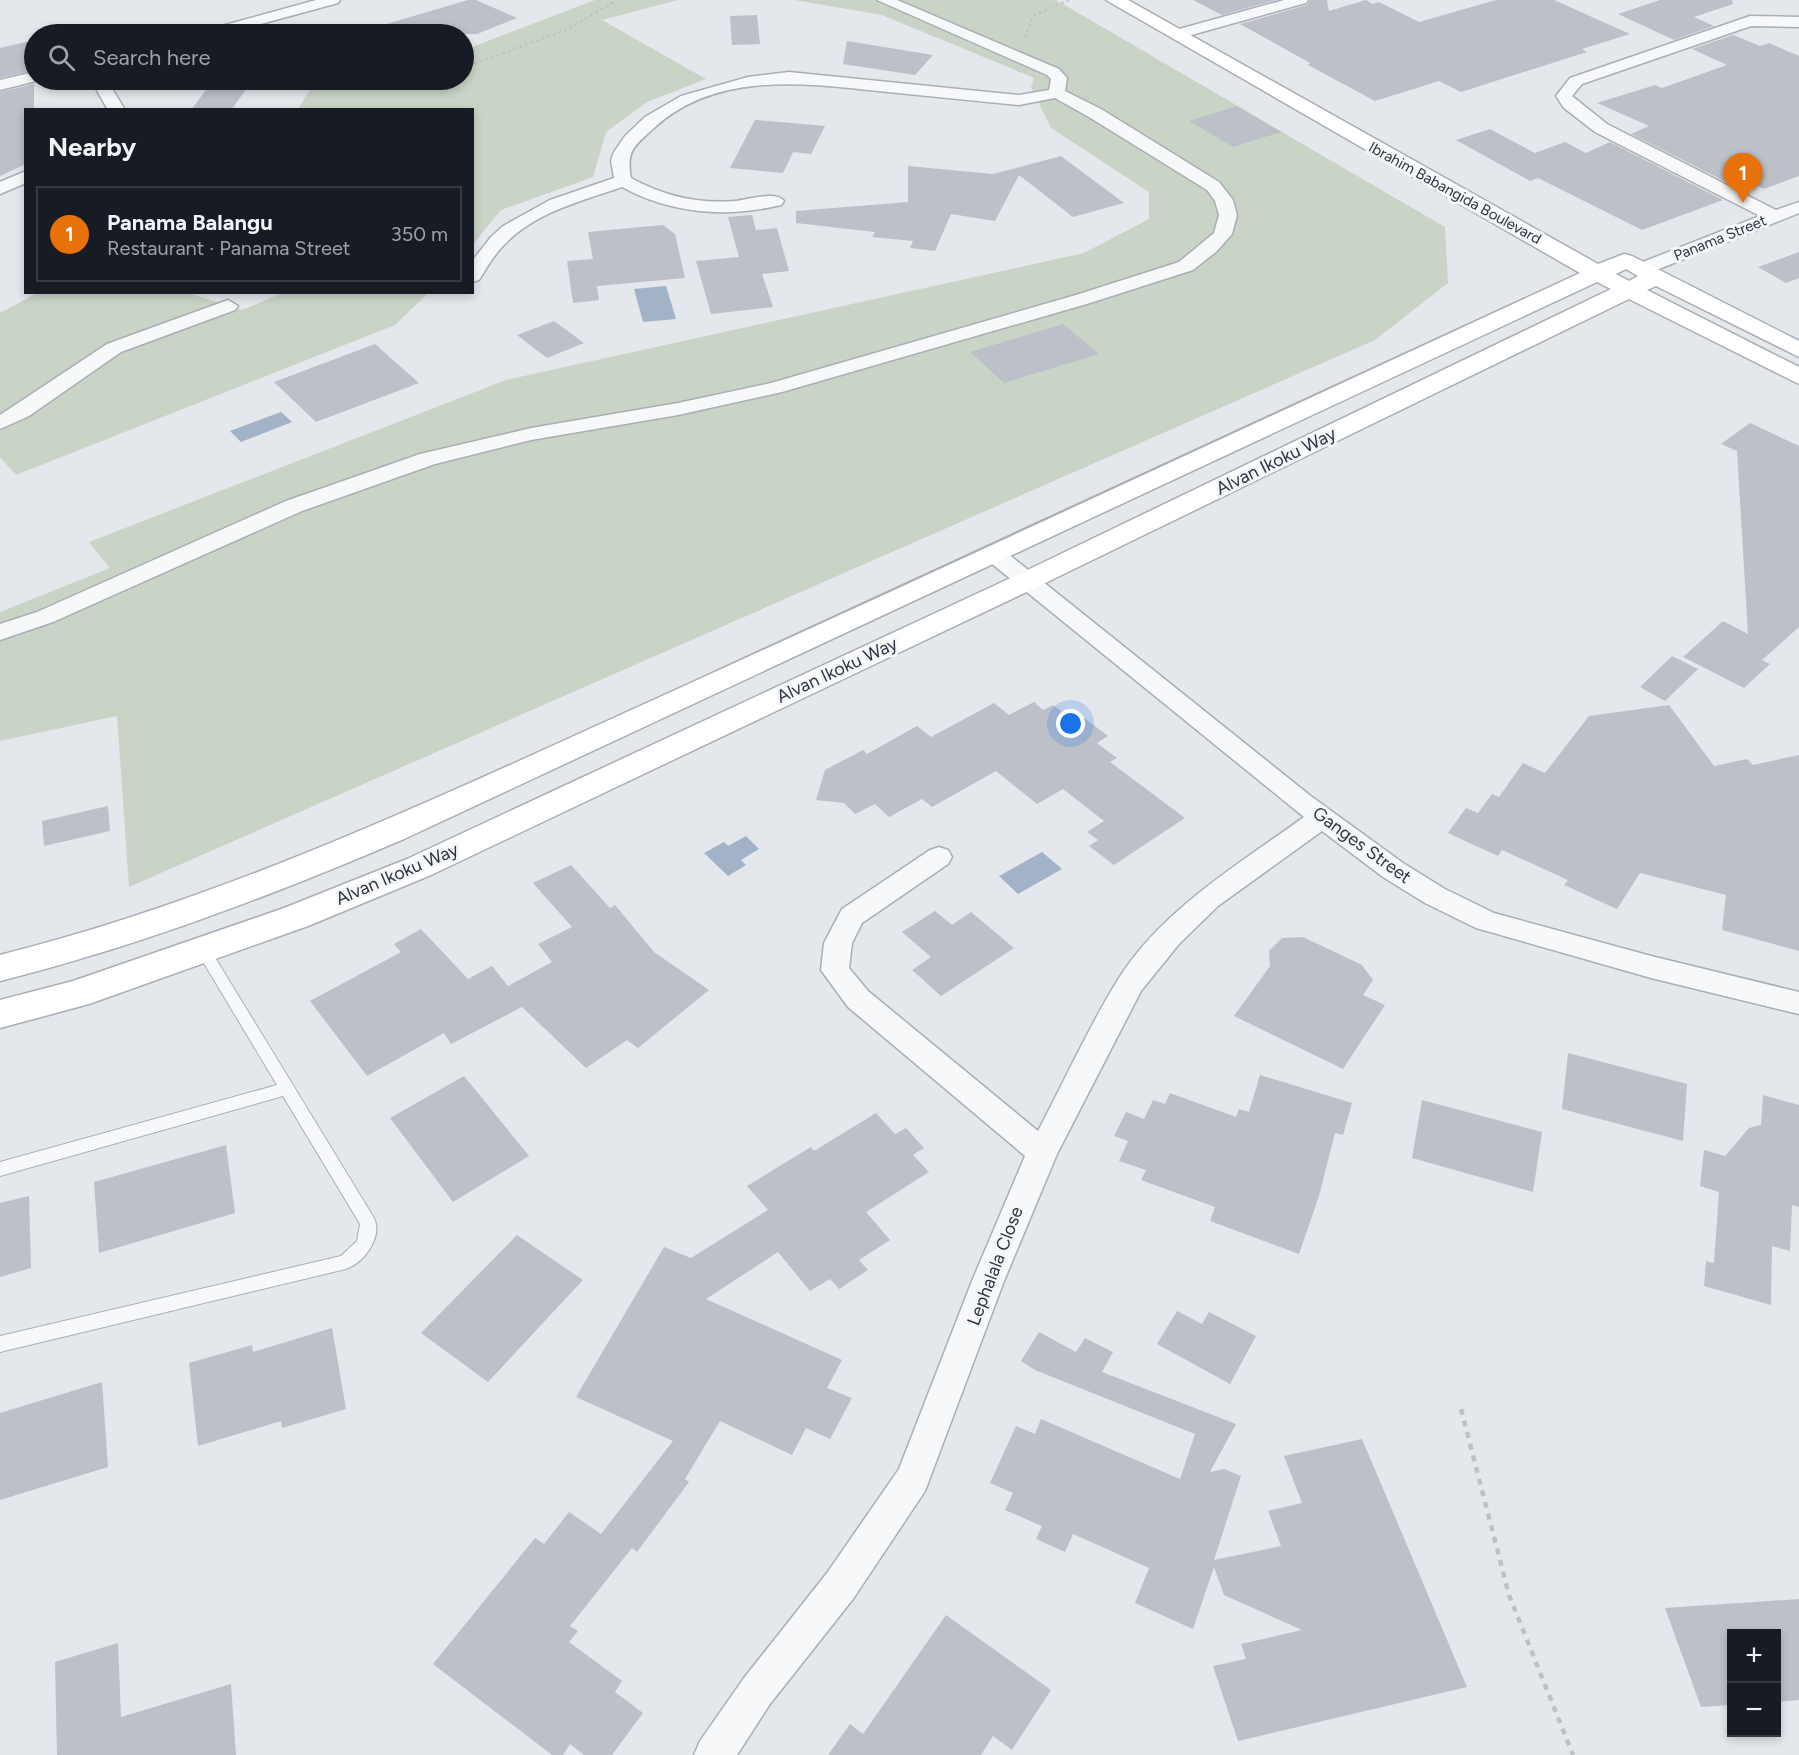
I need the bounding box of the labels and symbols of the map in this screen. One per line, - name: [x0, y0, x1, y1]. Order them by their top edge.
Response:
- street label: Ibrahim Babangida Boulevard: [1366, 138, 1544, 248]
- pin: 1: [1724, 154, 1762, 203]
- street label: Panama Street: [1671, 211, 1769, 265]
- street label: Alvan Ikoku Way: [1212, 422, 1340, 500]
- street label: Alvan Ikoku Way: [773, 632, 902, 708]
- your location: [1056, 709, 1085, 738]
- street label: Ganges Street: [1308, 802, 1416, 888]
- street label: Alvan Ikoku Way: [332, 838, 462, 910]
- street label: Lephalala Close: [962, 1203, 1028, 1328]

